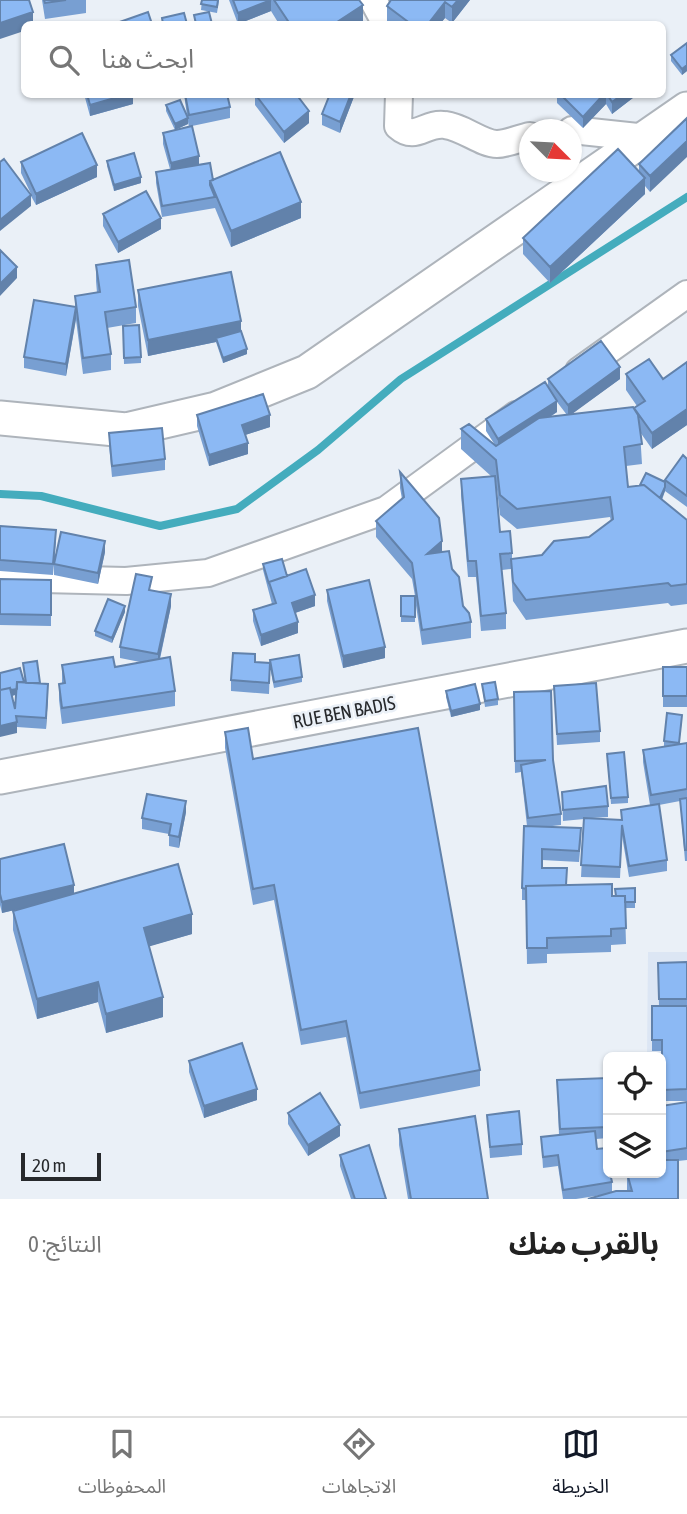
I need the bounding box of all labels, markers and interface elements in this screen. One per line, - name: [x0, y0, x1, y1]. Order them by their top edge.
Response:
- search box: [21, 21, 666, 98]
- icon: search: [45, 41, 83, 79]
- text: ابحث هنا: [101, 44, 194, 74]
- north arrow: [519, 119, 582, 182]
- street label: RUE BEN BADIS: [291, 691, 397, 733]
- map controls: [603, 1052, 666, 1178]
- button: locate: [603, 1052, 666, 1115]
- button: layers: [603, 1115, 666, 1178]
- scale bar: [21, 1150, 102, 1182]
- text: 20 m: [32, 1154, 66, 1176]
- text: بالقرب منك: [509, 1226, 659, 1260]
- text: النتائج: 0: [28, 1231, 102, 1257]
- tab: المحفوظات: [78, 1425, 166, 1507]
- tab: الاتجاهات: [322, 1425, 396, 1507]
- tab: الخريطة: [552, 1425, 609, 1507]

